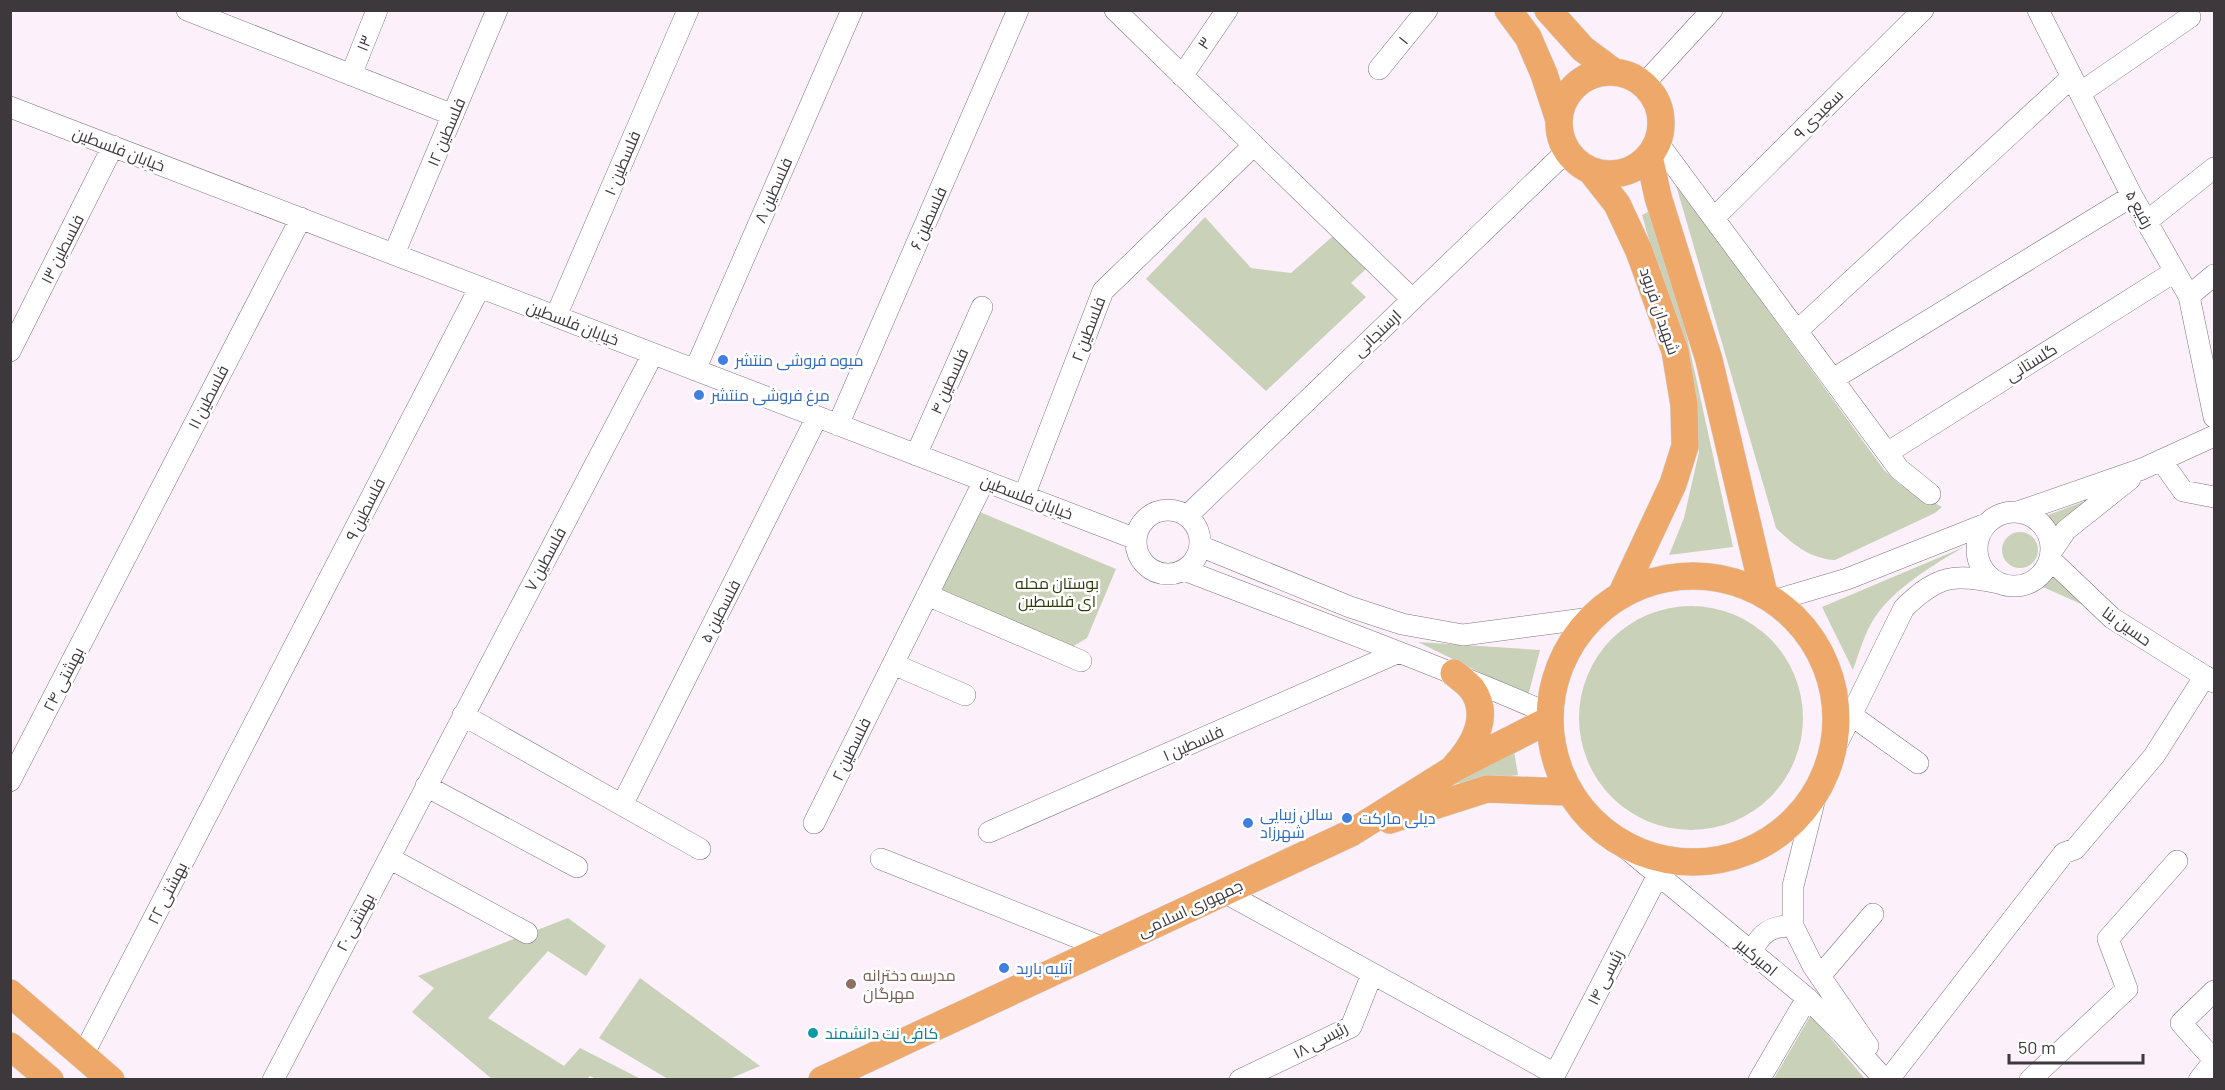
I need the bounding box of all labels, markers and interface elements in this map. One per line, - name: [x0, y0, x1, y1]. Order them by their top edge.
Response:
- street label: ۱۳: [352, 32, 375, 54]
- street label: ۱: [1394, 32, 1412, 48]
- street label: ۳: [1193, 33, 1214, 53]
- street label: سعیدی ۹: [1789, 85, 1848, 144]
- street label: فلسطین ۱۲: [423, 95, 470, 170]
- street label: خیابان فلسطین: [70, 122, 168, 177]
- street label: فلسطین ۱۰: [599, 128, 645, 199]
- street label: فلسطین ۸: [750, 154, 797, 226]
- street label: فلسطین ۶: [905, 183, 952, 253]
- street label: رفیع ۵: [2120, 186, 2159, 233]
- street label: فلسطین ۱۳: [36, 211, 89, 288]
- street label: شهيدان فربود: [1635, 265, 1684, 358]
- street label: فلسطین ۲: [1066, 294, 1110, 365]
- street label: خیابان فلسطین: [524, 296, 622, 351]
- street label: ارسنجانی: [1349, 305, 1406, 361]
- street label: گلستانی: [2001, 338, 2061, 387]
- street label: فلسطین ۴: [926, 345, 973, 417]
- place label: میوه فروشی منتشر: [734, 350, 864, 371]
- marker: میوه فروشی منتشر: [716, 353, 730, 367]
- street label: فلسطین ۱۱: [183, 362, 234, 433]
- place label: مرغ فروشی منتشر: [710, 385, 830, 407]
- marker: مرغ فروشی منتشر: [692, 388, 706, 402]
- street label: خیابان فلسطین: [978, 470, 1076, 525]
- street label: فلسطین ۹: [341, 474, 390, 544]
- street label: فلسطین ۷: [520, 524, 571, 595]
- park label: بوستان محله ای فلسطین: [1015, 573, 1099, 612]
- street label: فلسطین ۵: [696, 576, 745, 646]
- street label: حسین بنا: [2098, 602, 2155, 651]
- street label: بهشتی ۲۴: [38, 643, 89, 715]
- street label: فلسطین ۲: [827, 714, 876, 784]
- street label: فلسطین ۱: [1160, 721, 1227, 766]
- place label: سالن زیبایی شهرزاد: [1260, 804, 1333, 843]
- place label: دیلی مارکت: [1359, 808, 1436, 829]
- marker: دیلی مارکت: [1340, 811, 1354, 825]
- marker: سالن زیبایی شهرزاد: [1241, 816, 1255, 830]
- street label: بهشتی ۲۲: [143, 858, 192, 928]
- street label: جمهوری اسلامی: [1134, 875, 1246, 942]
- street label: بهشتی ۲۰: [331, 889, 380, 955]
- street label: امیرکبیر: [1731, 933, 1782, 980]
- street label: رئیسی ۱۴: [1582, 946, 1628, 1009]
- place label: آتلیه باربد: [1016, 958, 1073, 978]
- marker: آتلیه باربد: [997, 961, 1011, 975]
- place label: مدرسه دخترانه مهرگان: [863, 965, 956, 1004]
- marker: مدرسه دخترانه مهرگان: [844, 977, 858, 991]
- street label: رئیسی ۱۸: [1289, 1017, 1351, 1064]
- place label: کافی نت دانشمند: [825, 1023, 938, 1044]
- marker: کافی نت دانشمند: [806, 1026, 820, 1040]
- scale bar: [2009, 1027, 2142, 1065]
- text: 50 m: [2018, 1036, 2056, 1058]

